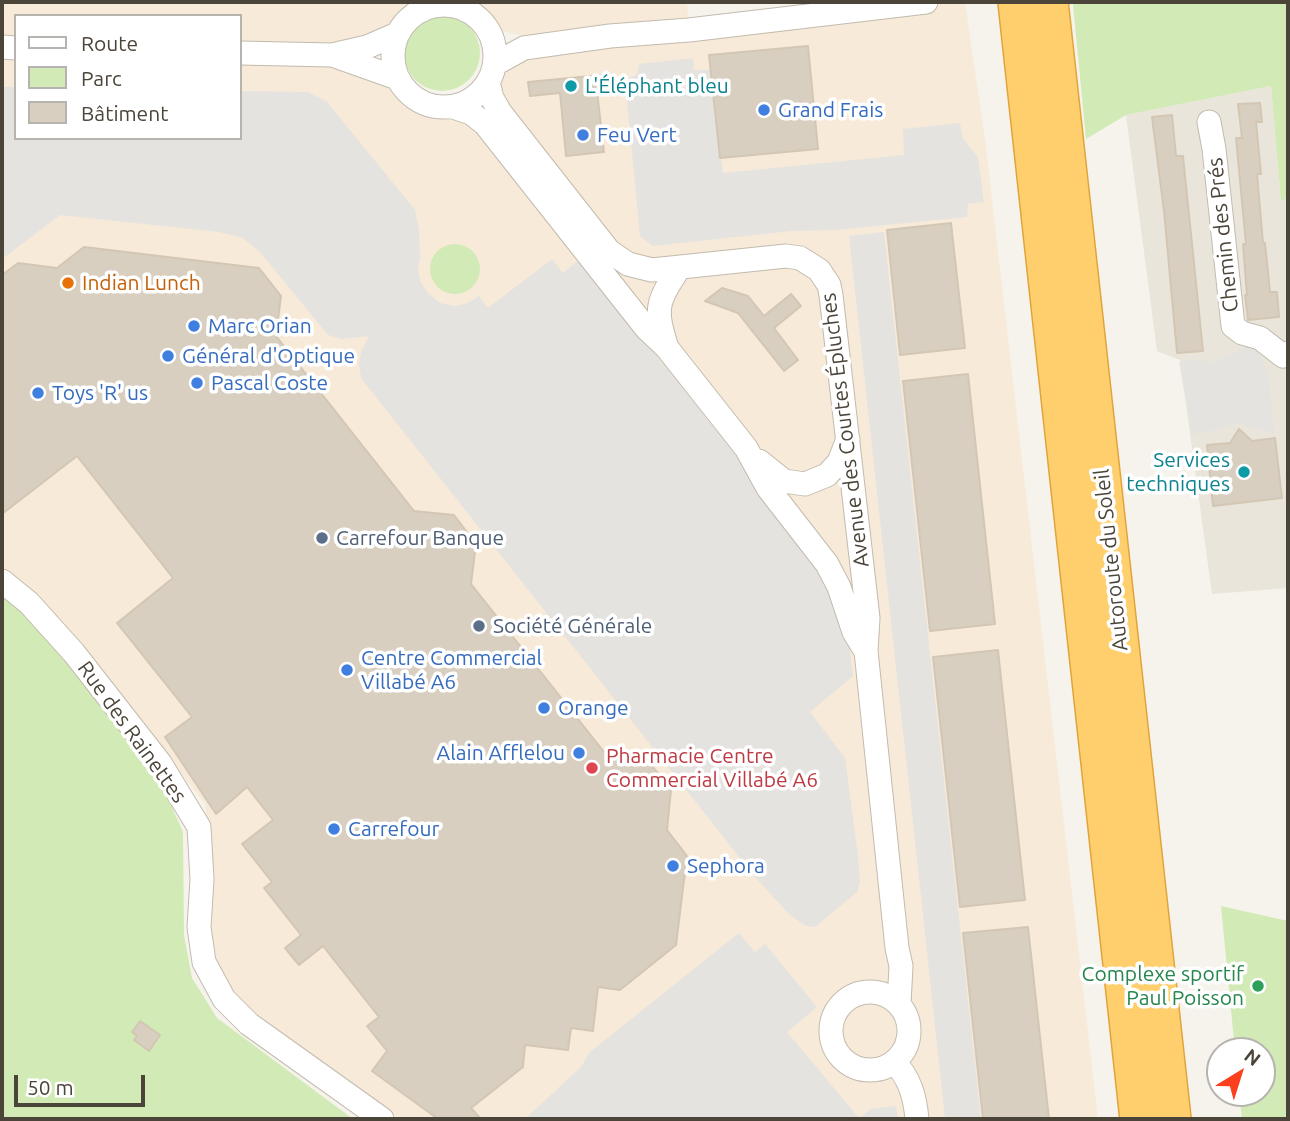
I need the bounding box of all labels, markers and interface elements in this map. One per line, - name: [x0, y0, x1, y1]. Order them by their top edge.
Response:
- legend: [14, 14, 242, 140]
- text: Route: [81, 31, 138, 55]
- text: Parc: [81, 66, 122, 90]
- place label: L'Éléphant bleu: [585, 73, 729, 99]
- marker: L'Éléphant bleu: [563, 78, 579, 94]
- place label: Grand Frais: [778, 97, 883, 123]
- text: Bâtiment: [81, 101, 168, 125]
- marker: Grand Frais: [756, 102, 772, 118]
- place label: Feu Vert: [597, 122, 677, 148]
- marker: Feu Vert: [575, 127, 591, 143]
- street label: Chemin des Prés: [1202, 156, 1244, 314]
- place label: Indian Lunch: [82, 270, 201, 296]
- marker: Indian Lunch: [60, 275, 76, 291]
- street label: Avenue des Courtes Épluches: [816, 291, 874, 569]
- place label: Marc Orian: [208, 313, 312, 339]
- marker: Marc Orian: [186, 318, 202, 334]
- place label: Général d'Optique: [182, 343, 355, 369]
- marker: Général d'Optique: [160, 348, 176, 364]
- place label: Pascal Coste: [211, 370, 328, 396]
- marker: Pascal Coste: [189, 375, 205, 391]
- place label: Toys 'R' us: [52, 380, 148, 406]
- marker: Toys 'R' us: [30, 385, 46, 401]
- place label: Services techniques: [1126, 447, 1230, 497]
- marker: Services techniques: [1236, 464, 1252, 480]
- street label: Autoroute du Soleil: [1089, 468, 1133, 652]
- place label: Carrefour Banque: [336, 525, 504, 551]
- marker: Carrefour Banque: [314, 530, 330, 546]
- place label: Société Générale: [493, 613, 652, 639]
- marker: Société Générale: [471, 618, 487, 634]
- place label: Centre Commercial Villabé A6: [361, 645, 542, 695]
- street label: Rue des Rainettes: [72, 656, 192, 808]
- marker: Centre Commercial Villabé A6: [339, 662, 355, 678]
- place label: Orange: [558, 695, 629, 721]
- marker: Orange: [536, 700, 552, 716]
- place label: Alain Afflelou: [437, 740, 565, 766]
- place label: Pharmacie Centre Commercial Villabé A6: [606, 743, 818, 793]
- marker: Alain Afflelou: [571, 745, 587, 761]
- marker: Pharmacie Centre Commercial Villabé A6: [584, 760, 600, 776]
- place label: Carrefour: [348, 816, 439, 842]
- marker: Carrefour: [326, 821, 342, 837]
- place label: Sephora: [687, 853, 765, 879]
- marker: Sephora: [665, 858, 681, 874]
- place label: Complexe sportif Paul Poisson: [1082, 961, 1244, 1011]
- marker: Complexe sportif Paul Poisson: [1250, 978, 1266, 994]
- north arrow: [1206, 1037, 1276, 1107]
- text: N: [1240, 1044, 1265, 1070]
- scale bar: [18, 1062, 149, 1106]
- text: 50 m: [27, 1075, 74, 1099]

